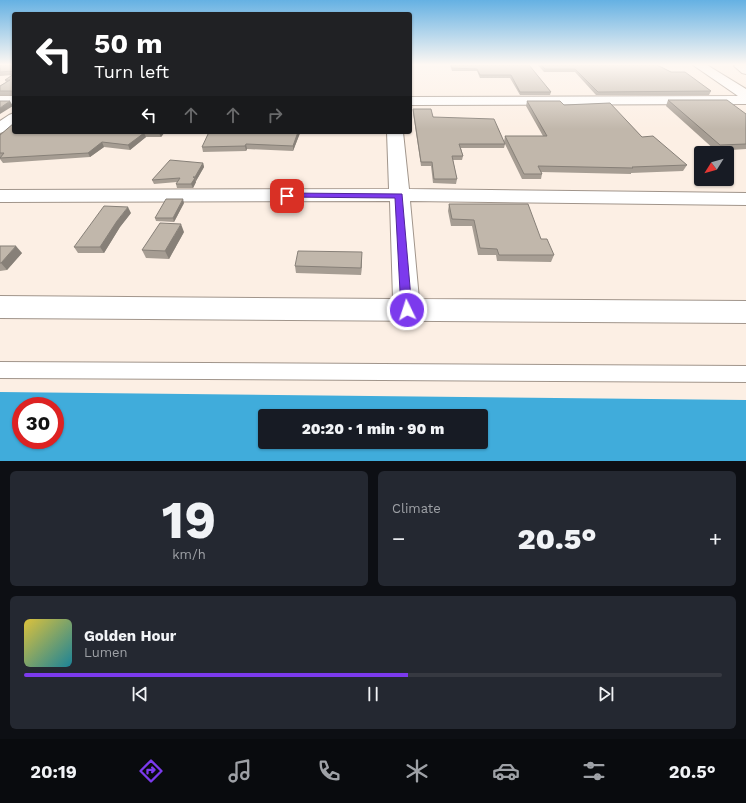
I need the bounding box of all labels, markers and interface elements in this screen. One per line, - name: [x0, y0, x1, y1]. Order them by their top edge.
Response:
- text: 50 m: [94, 27, 163, 60]
- icon: left: [28, 28, 80, 80]
- text: Turn left: [94, 61, 169, 82]
- icon: left: [138, 104, 160, 126]
- icon: ahead: [180, 104, 202, 126]
- icon: ahead: [222, 104, 244, 126]
- icon: right: [264, 104, 286, 126]
- north arrow: [694, 146, 734, 186]
- map controls: [694, 146, 734, 186]
- pin: [270, 179, 304, 213]
- icon: arrive: [276, 185, 298, 207]
- position arrow: [386, 289, 428, 331]
- speed limit sign: 30: [12, 397, 64, 449]
- text: 20:20 · 1 min · 90 m: [302, 420, 444, 438]
- text: 19: [162, 490, 216, 551]
- text: Climate: [392, 501, 441, 516]
- text: 20.5°: [517, 521, 597, 556]
- text: −: [392, 526, 405, 551]
- text: +: [709, 526, 722, 551]
- text: km/h: [172, 547, 206, 562]
- text: Golden Hour: [84, 627, 176, 645]
- text: Lumen: [84, 645, 128, 660]
- icon: previous: [129, 683, 151, 705]
- icon: pause: [362, 683, 384, 705]
- icon: next: [595, 683, 617, 705]
- icon: directions: [137, 757, 165, 785]
- icon: music: [226, 757, 254, 785]
- icon: phone: [315, 757, 343, 785]
- icon: climate: [403, 757, 431, 785]
- icon: car: [492, 757, 520, 785]
- icon: filters: [580, 757, 608, 785]
- text: 20:19: [30, 761, 77, 782]
- text: 20.5°: [669, 761, 716, 782]

